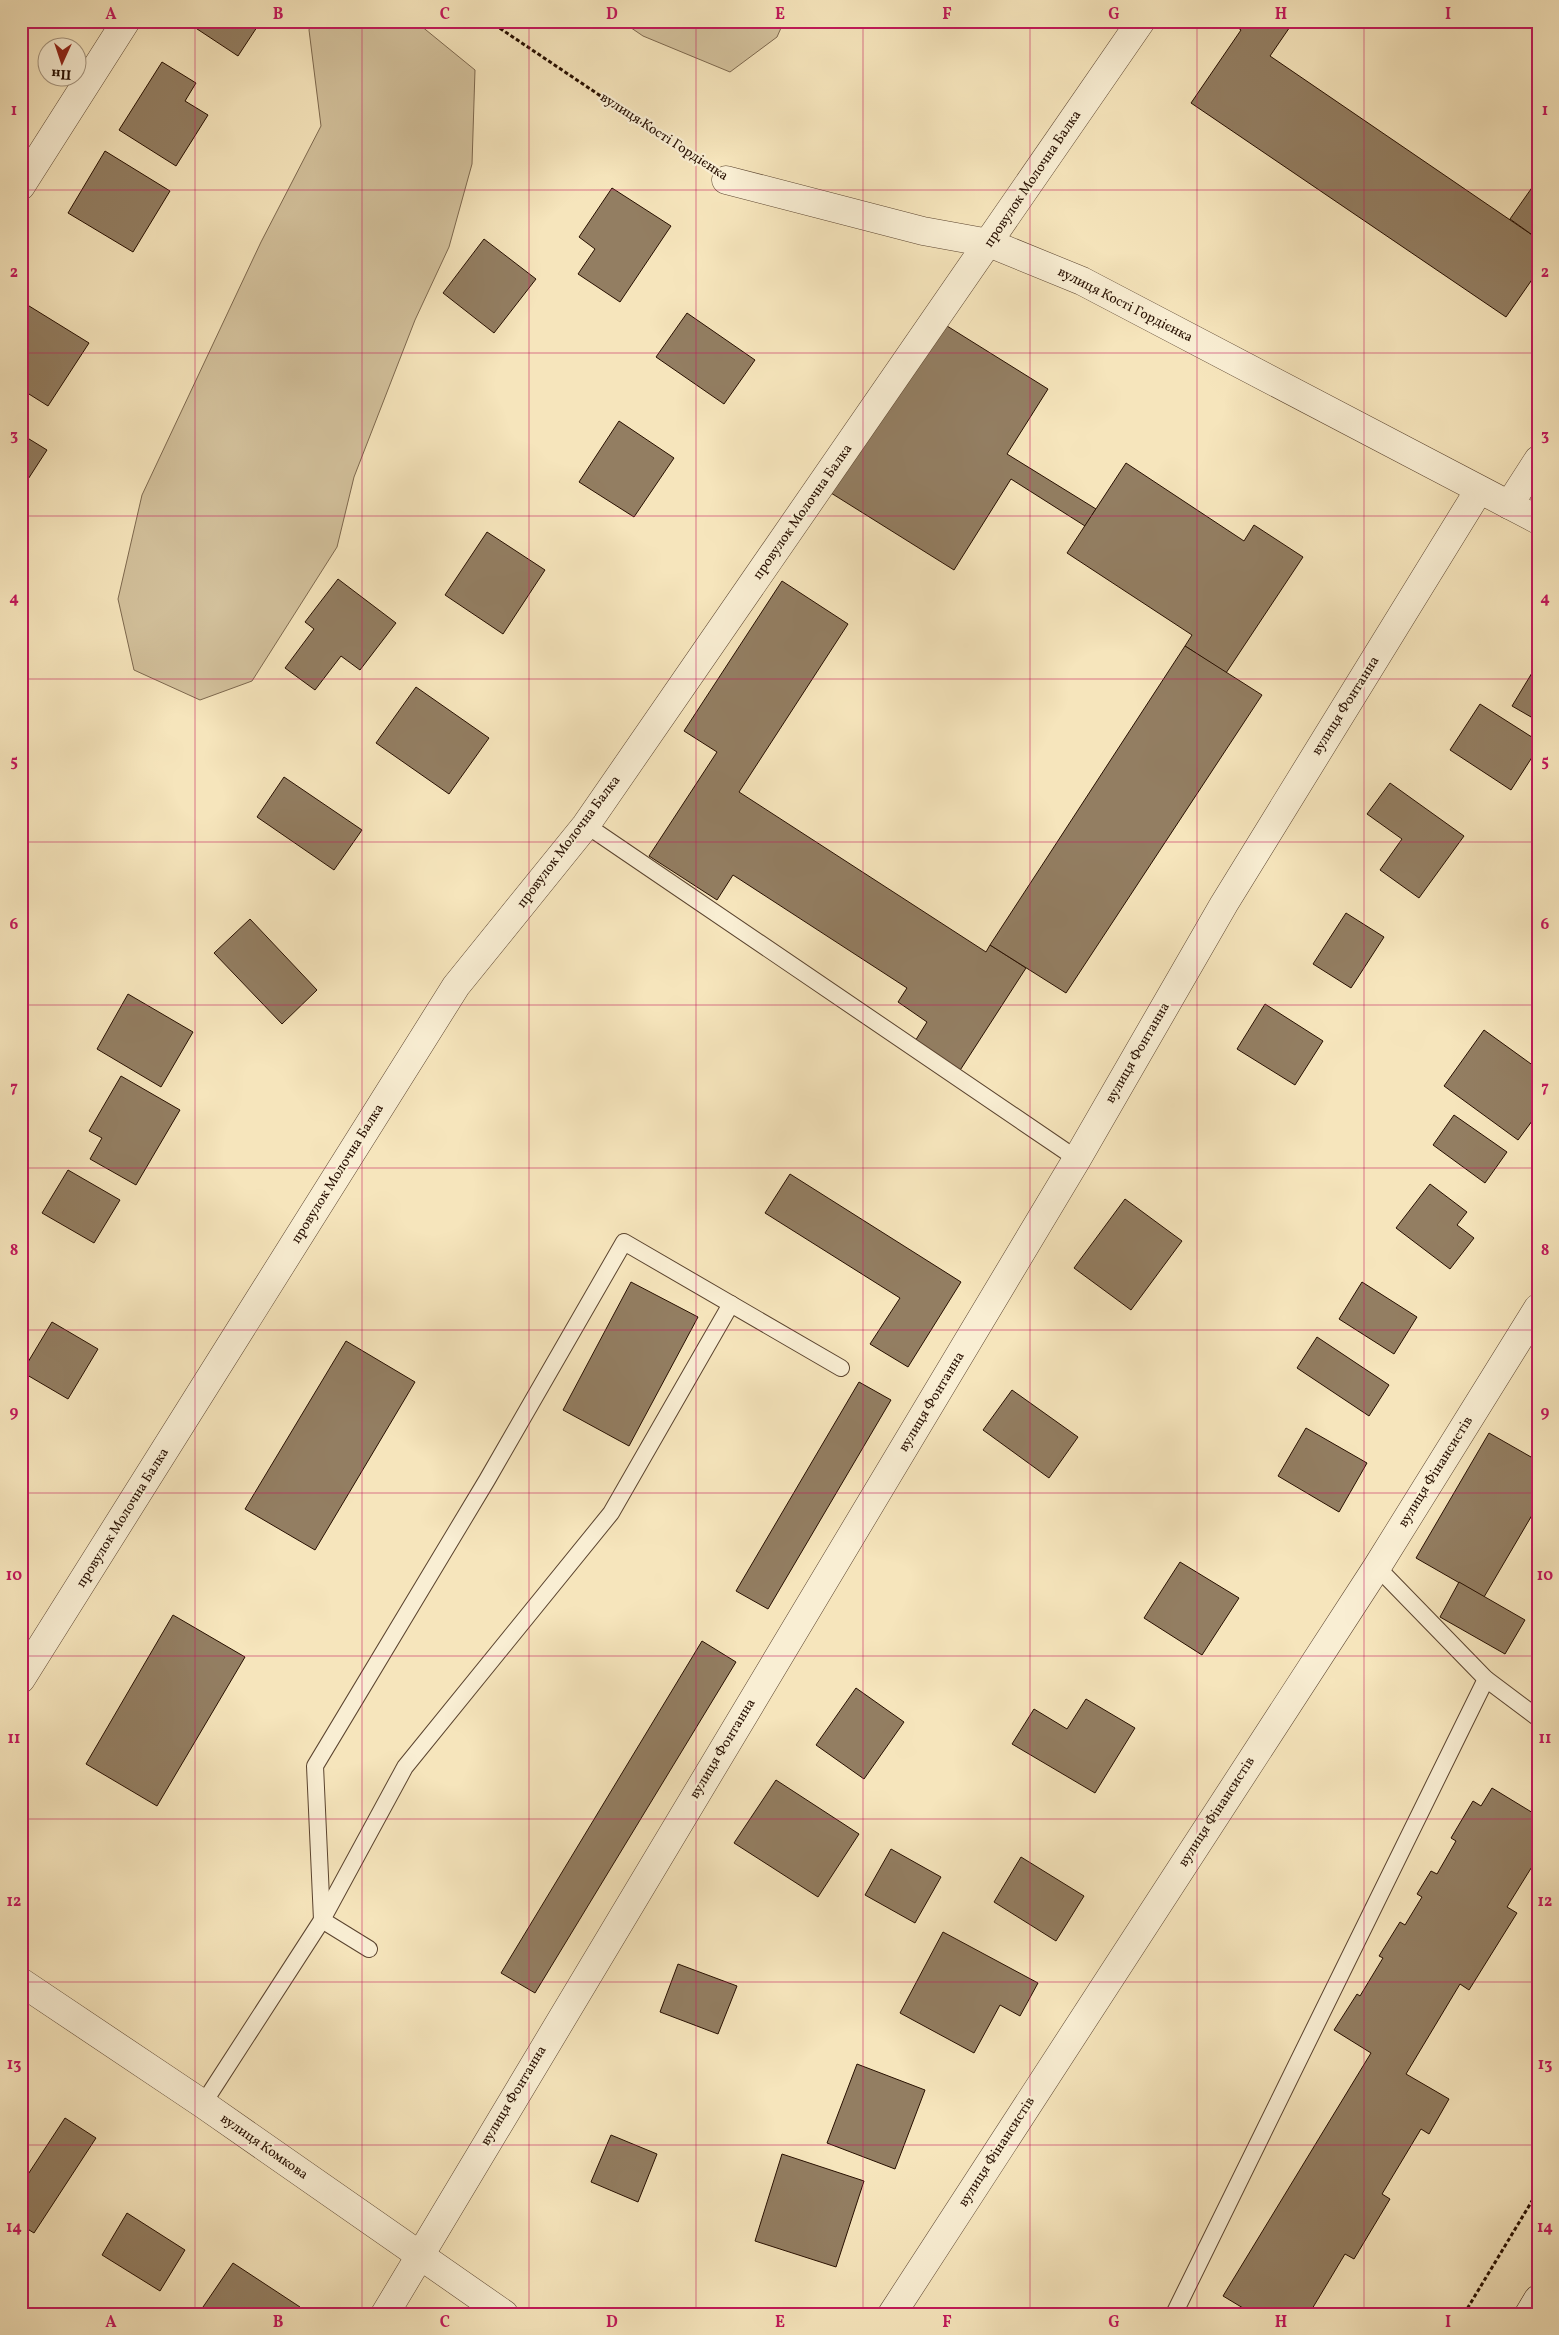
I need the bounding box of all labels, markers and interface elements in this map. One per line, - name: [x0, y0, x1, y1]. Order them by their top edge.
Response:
- text: A: [105, 4, 117, 26]
- text: B: [273, 4, 284, 26]
- text: C: [440, 4, 450, 26]
- text: D: [606, 4, 618, 26]
- text: E: [775, 4, 785, 26]
- text: F: [942, 4, 952, 26]
- text: G: [1108, 4, 1120, 26]
- text: H: [1275, 4, 1287, 26]
- text: I: [1445, 4, 1451, 26]
- north arrow: [38, 38, 88, 88]
- text: Пн: [51, 63, 72, 83]
- street label: вулиця Кості Гордієнка: [596, 88, 732, 186]
- text: 1: [11, 100, 17, 122]
- text: 1: [1542, 100, 1548, 122]
- street label: провулок Молочна Балка: [980, 107, 1086, 251]
- text: 2: [10, 262, 18, 284]
- text: 2: [1541, 262, 1549, 284]
- street label: вулиця Кості Гордієнка: [1054, 263, 1196, 347]
- text: 3: [10, 425, 18, 447]
- text: 3: [1541, 425, 1549, 447]
- street label: провулок Молочна Балка: [749, 440, 857, 584]
- text: 4: [9, 588, 19, 610]
- text: 4: [1540, 588, 1550, 610]
- street label: вулиця Фонтанна: [1308, 653, 1384, 759]
- text: 5: [10, 751, 18, 773]
- text: 5: [1541, 751, 1549, 773]
- street label: провулок Молочна Балка: [513, 772, 625, 912]
- text: 6: [10, 914, 19, 936]
- text: 6: [1541, 914, 1550, 936]
- street label: вулиця Фонтанна: [1101, 999, 1175, 1107]
- text: 7: [10, 1077, 18, 1099]
- text: 7: [1541, 1077, 1549, 1099]
- street label: провулок Молочна Балка: [287, 1100, 389, 1247]
- text: 8: [10, 1240, 18, 1262]
- text: 8: [1541, 1240, 1549, 1262]
- street label: вулиця Фонтанна: [895, 1348, 969, 1456]
- text: 9: [10, 1402, 19, 1424]
- text: 9: [1541, 1402, 1550, 1424]
- street label: вулиця Фінансистів: [1394, 1413, 1478, 1531]
- street label: провулок Молочна Балка: [72, 1444, 174, 1591]
- text: 10: [6, 1565, 22, 1587]
- text: 10: [1537, 1565, 1553, 1587]
- street label: вулиця Фонтанна: [686, 1695, 760, 1803]
- text: 11: [8, 1728, 20, 1750]
- text: 11: [1539, 1728, 1551, 1750]
- street label: вулиця Фінансистів: [1174, 1753, 1260, 1871]
- text: 12: [7, 1891, 21, 1913]
- text: 12: [1538, 1891, 1552, 1913]
- street label: вулиця Фонтанна: [477, 2042, 551, 2150]
- text: 13: [7, 2054, 21, 2076]
- text: 13: [1538, 2054, 1552, 2076]
- street label: вулиця Фінансистів: [954, 2093, 1040, 2211]
- street label: вулиця Комкова: [216, 2110, 312, 2184]
- text: 14: [6, 2217, 22, 2239]
- text: 14: [1537, 2217, 1553, 2239]
- text: A: [105, 2312, 117, 2334]
- text: B: [273, 2312, 284, 2334]
- text: C: [440, 2312, 450, 2334]
- text: D: [606, 2312, 618, 2334]
- text: E: [775, 2312, 785, 2334]
- text: F: [942, 2312, 952, 2334]
- text: G: [1108, 2312, 1120, 2334]
- text: H: [1275, 2312, 1287, 2334]
- text: I: [1445, 2312, 1451, 2334]

